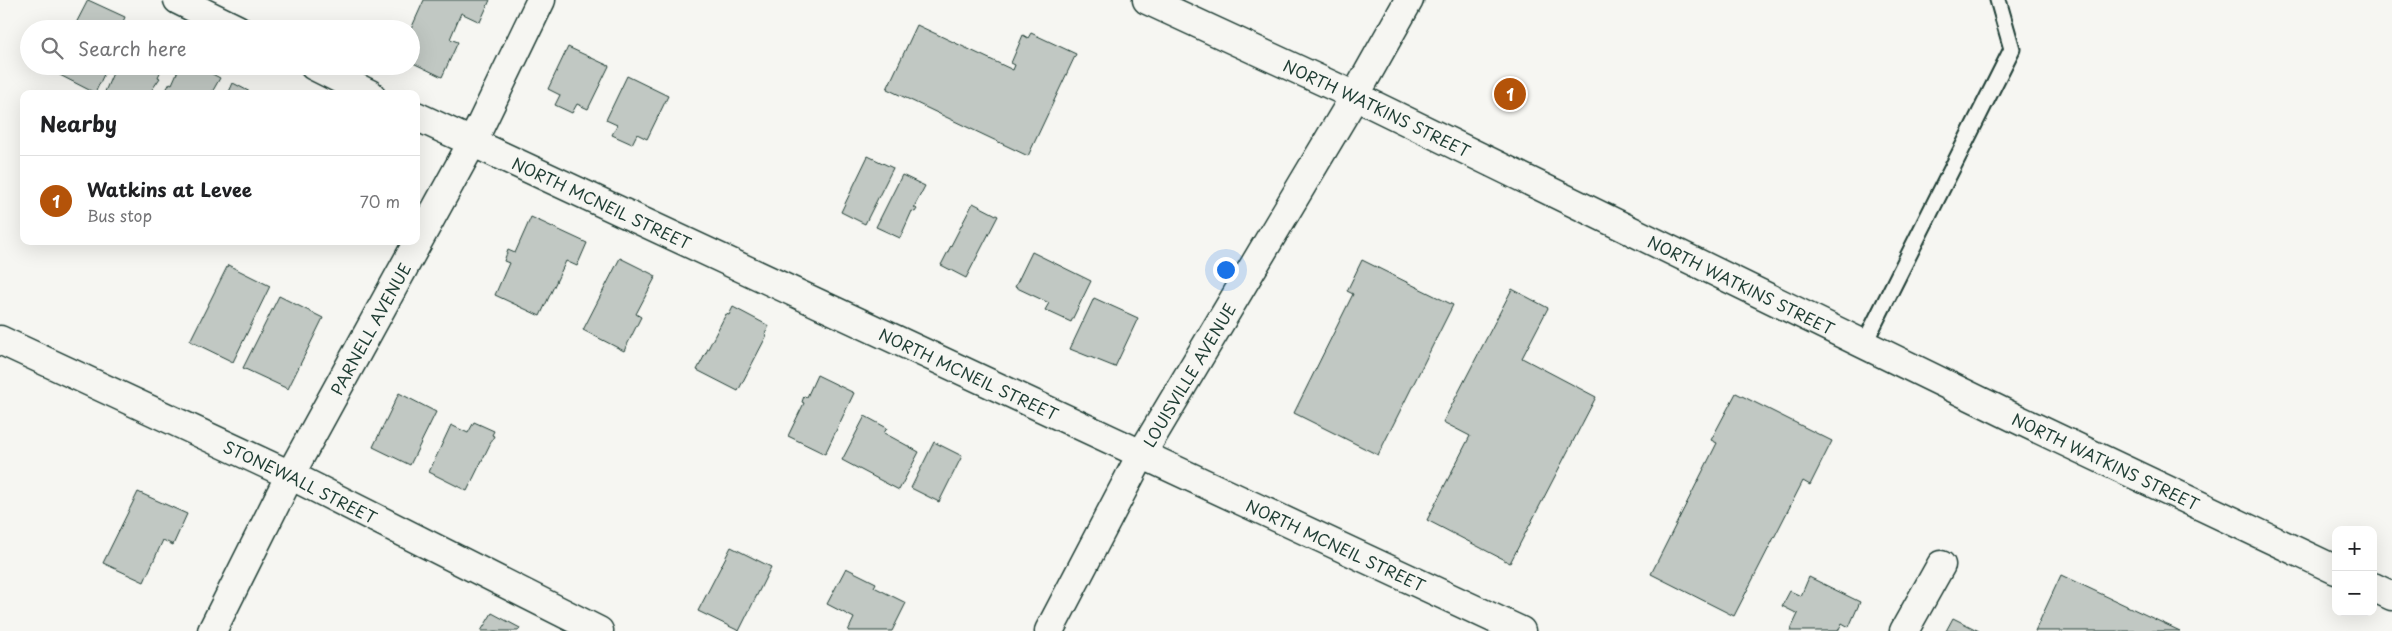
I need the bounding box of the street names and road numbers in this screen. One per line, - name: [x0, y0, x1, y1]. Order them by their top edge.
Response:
- street label: NORTH WATKINS STREET: [1280, 53, 1475, 163]
- street label: NORTH MCNEIL STREET: [508, 151, 695, 255]
- street label: NORTH WATKINS STREET: [1644, 229, 1839, 340]
- street label: PARNELL AVENUE: [324, 258, 416, 399]
- street label: LOUISVILLE AVENUE: [1137, 298, 1241, 451]
- street label: NORTH MCNEIL STREET: [875, 322, 1062, 426]
- street label: NORTH WATKINS STREET: [2008, 406, 2204, 516]
- street label: STONEWALL STREET: [220, 434, 381, 529]
- street label: NORTH MCNEIL STREET: [1242, 493, 1430, 597]

